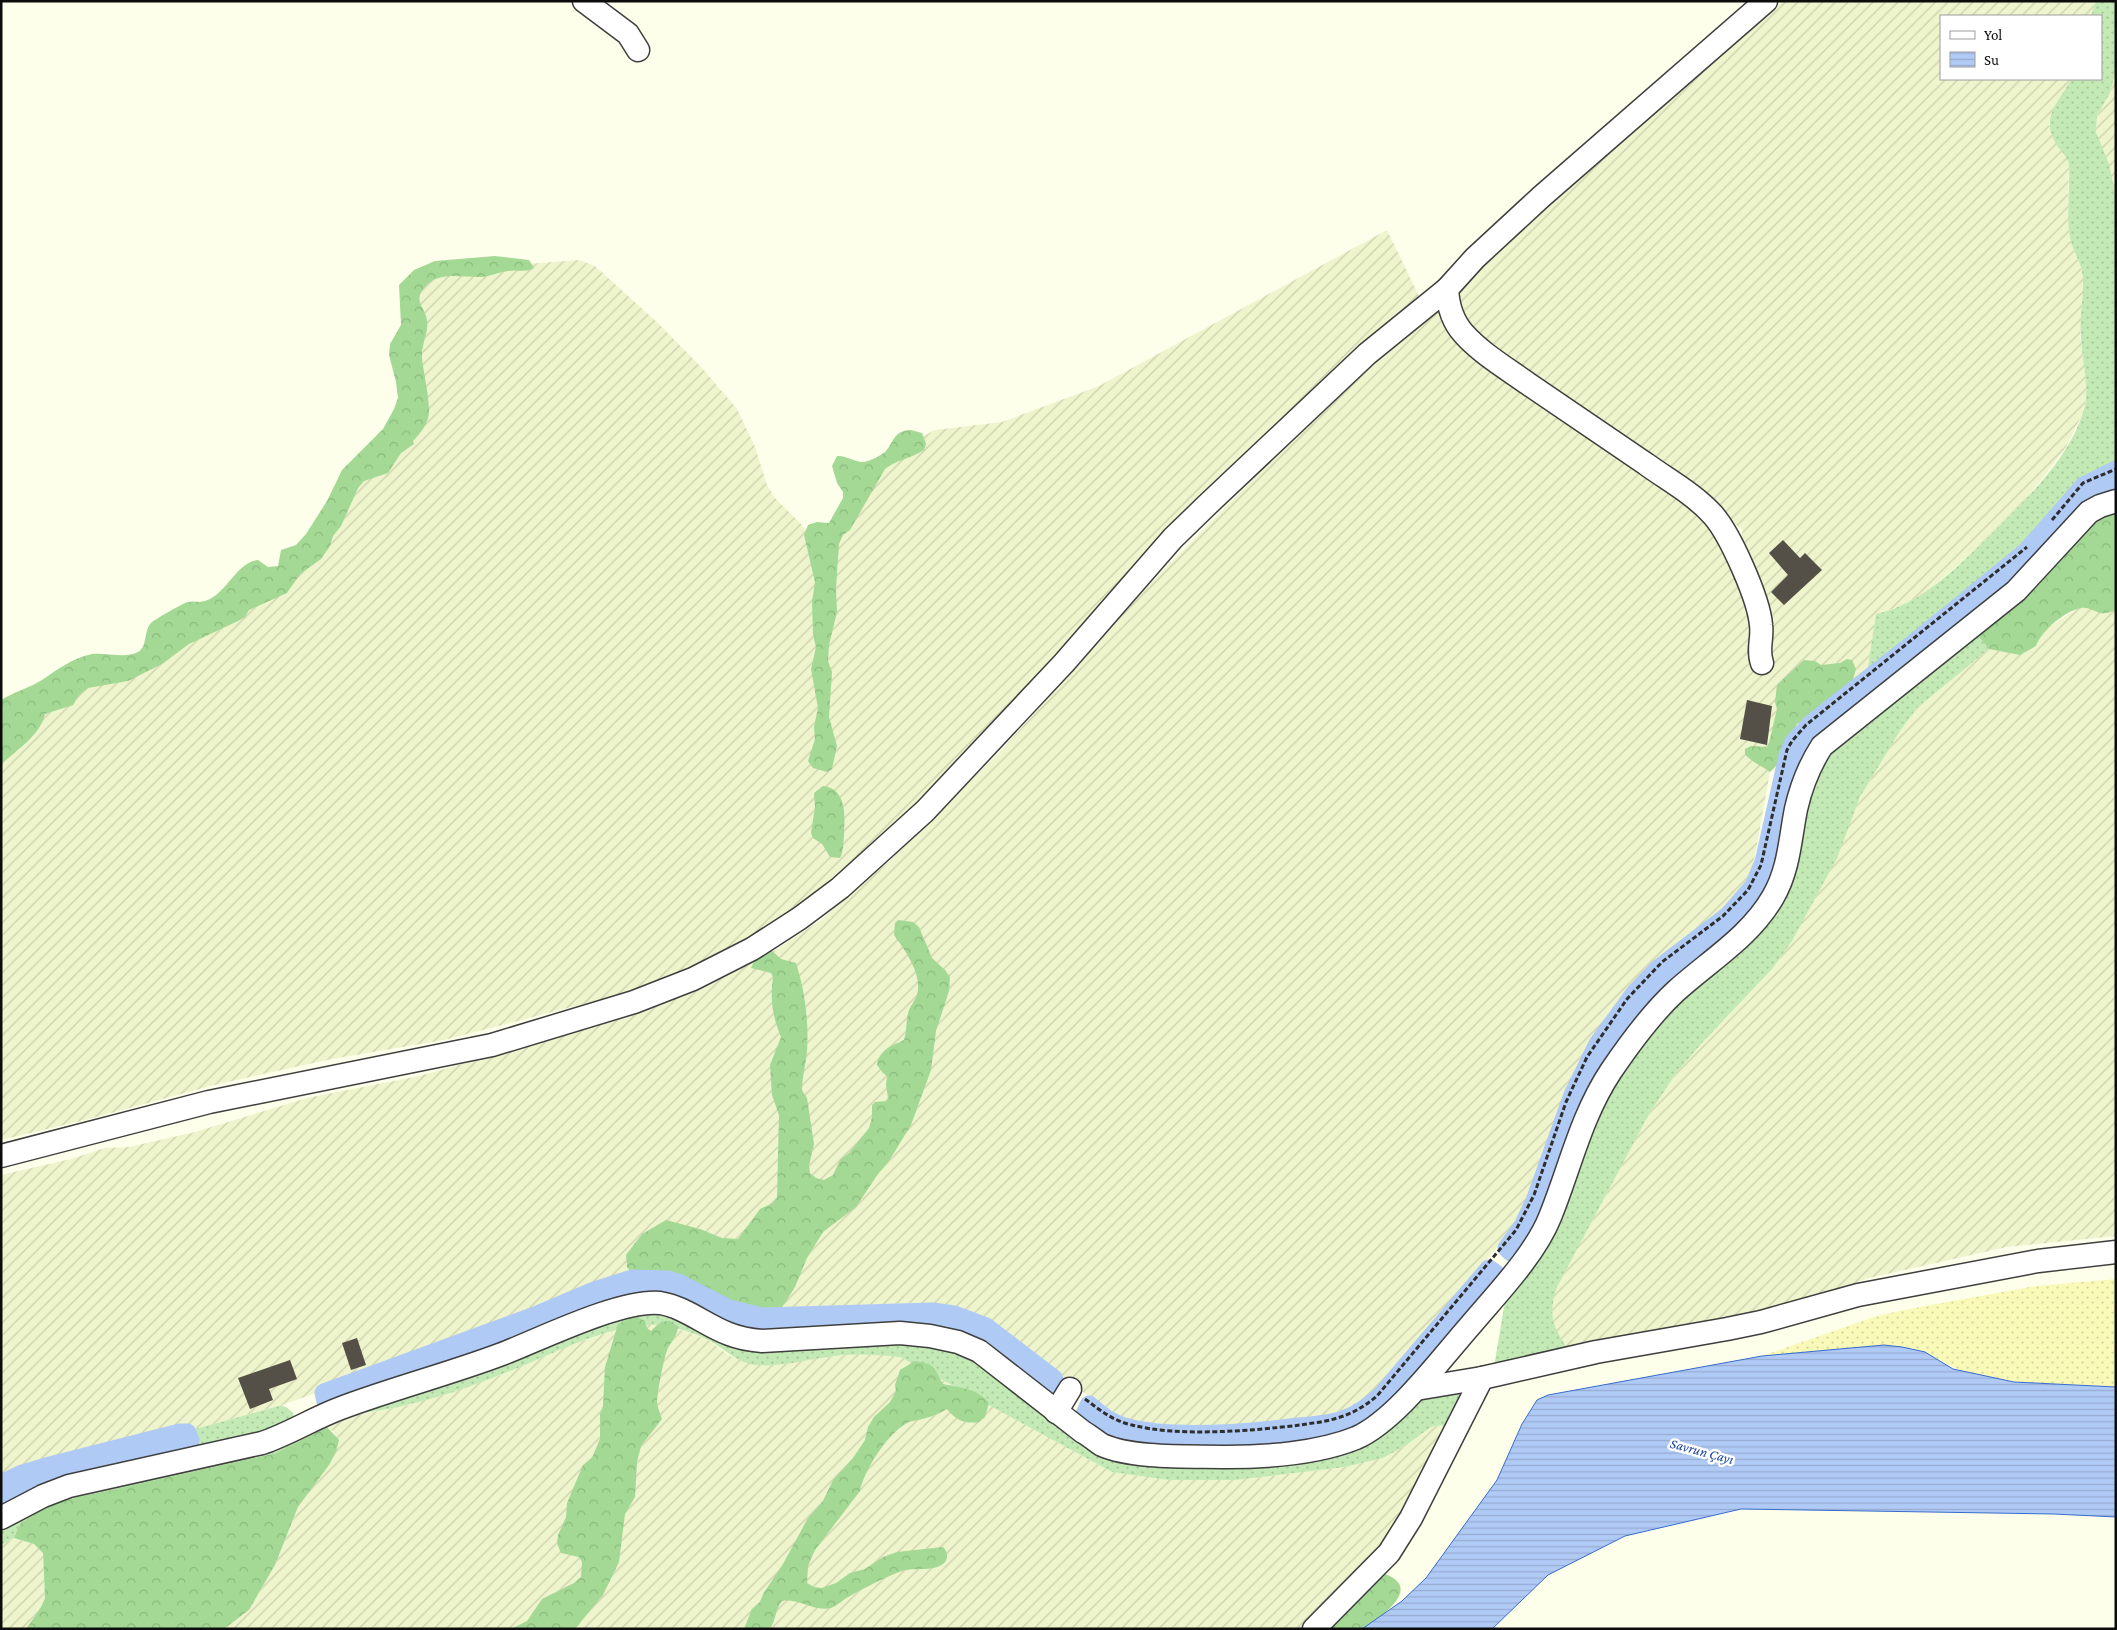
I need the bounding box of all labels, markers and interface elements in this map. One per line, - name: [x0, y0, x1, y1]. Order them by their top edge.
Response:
- legend: [1940, 15, 2102, 80]
- text: Yol: [1984, 27, 2002, 43]
- text: Su: [1984, 52, 1999, 68]
- water label: Savrun Çayı: [1669, 1435, 1736, 1467]

